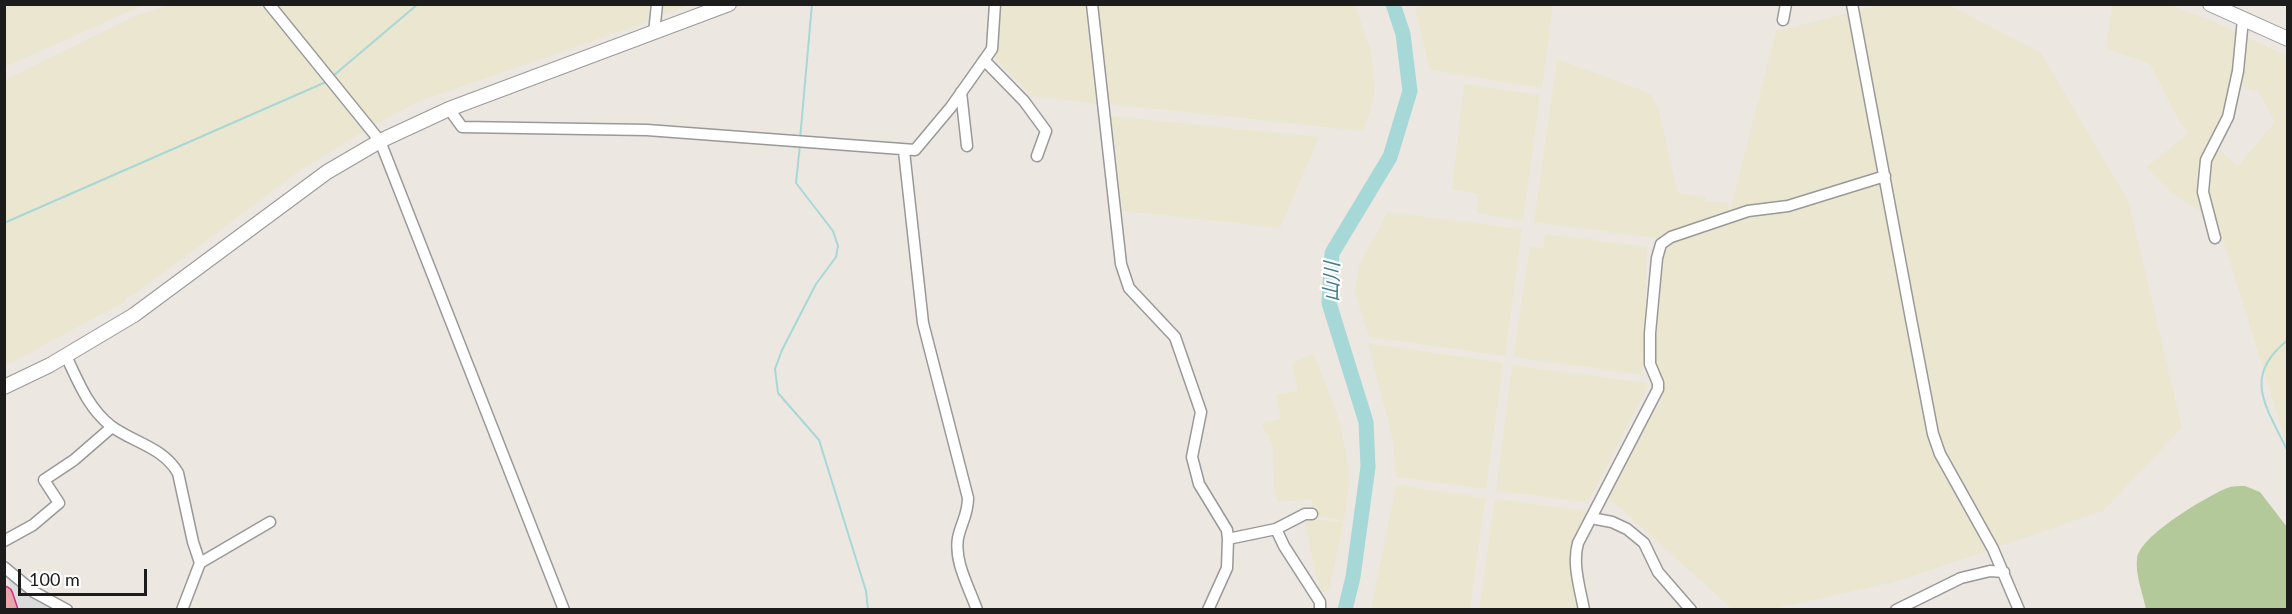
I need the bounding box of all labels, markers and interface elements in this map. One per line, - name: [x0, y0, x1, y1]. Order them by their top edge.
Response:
- water label: 山川: [1320, 262, 1344, 302]
- scale bar: [21, 557, 150, 595]
- text: 100 m: [29, 568, 80, 590]

